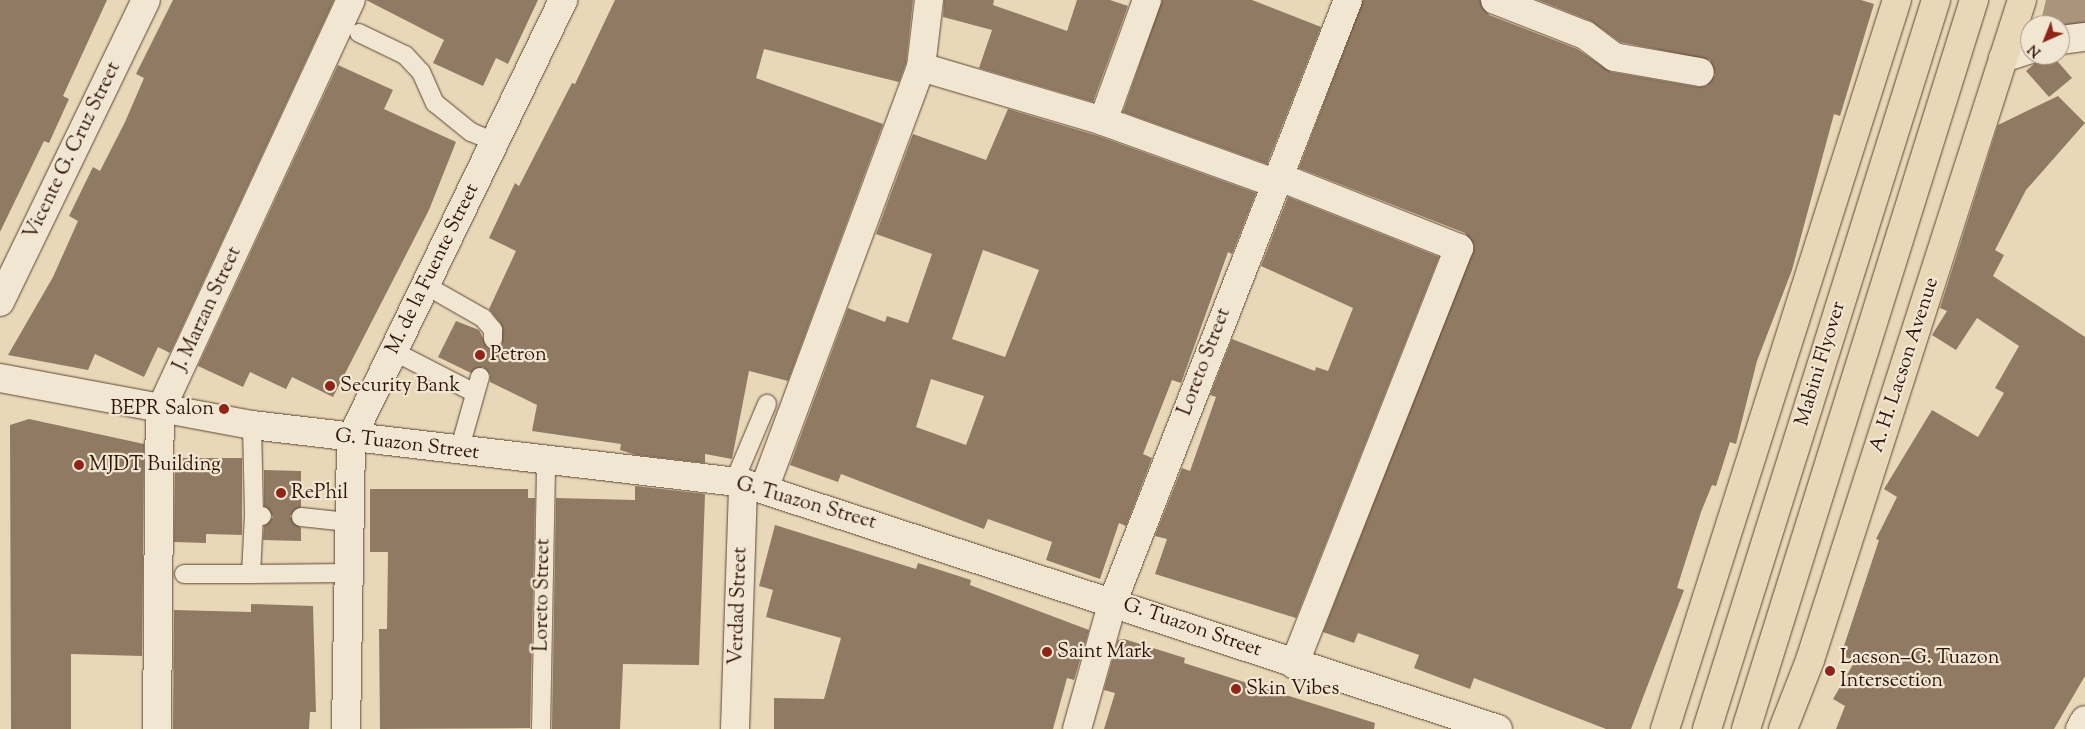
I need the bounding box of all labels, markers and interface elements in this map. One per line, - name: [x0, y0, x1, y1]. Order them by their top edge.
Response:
- north arrow: [2020, 15, 2070, 65]
- text: N: [2024, 39, 2046, 61]
- street label: Vicente G. Cruz Street: [19, 58, 127, 244]
- street label: M. de la Fuente Street: [381, 180, 485, 358]
- street label: J. Marzan Street: [169, 243, 247, 375]
- street label: A. H. Lacson Avenue: [1865, 275, 1945, 455]
- street label: Mabini Flyover: [1791, 299, 1851, 429]
- street label: Loreto Street: [1173, 305, 1237, 419]
- place label: Petron: [490, 343, 547, 367]
- marker: Petron: [474, 349, 486, 361]
- place label: Security Bank: [340, 374, 460, 398]
- marker: Security Bank: [324, 380, 336, 392]
- place label: BEPR Salon: [110, 397, 214, 421]
- marker: BEPR Salon: [218, 403, 230, 415]
- street label: G. Tuazon Street: [334, 424, 480, 466]
- place label: MJDT Building: [89, 453, 221, 477]
- marker: MJDT Building: [73, 459, 85, 471]
- street label: G. Tuazon Street: [733, 472, 879, 536]
- place label: RePhil: [291, 481, 348, 505]
- marker: RePhil: [275, 487, 287, 499]
- street label: Loreto Street: [530, 538, 556, 652]
- street label: Verdad Street: [725, 546, 753, 666]
- street label: G. Tuazon Street: [1120, 593, 1264, 663]
- place label: Saint Mark: [1057, 640, 1152, 664]
- marker: Saint Mark: [1041, 646, 1053, 658]
- place label: Lacson–G. Tuazon Intersection: [1840, 647, 1999, 694]
- marker: Lacson–G. Tuazon Intersection: [1824, 665, 1836, 677]
- place label: Skin Vibes: [1246, 677, 1339, 701]
- marker: Skin Vibes: [1230, 683, 1242, 695]

